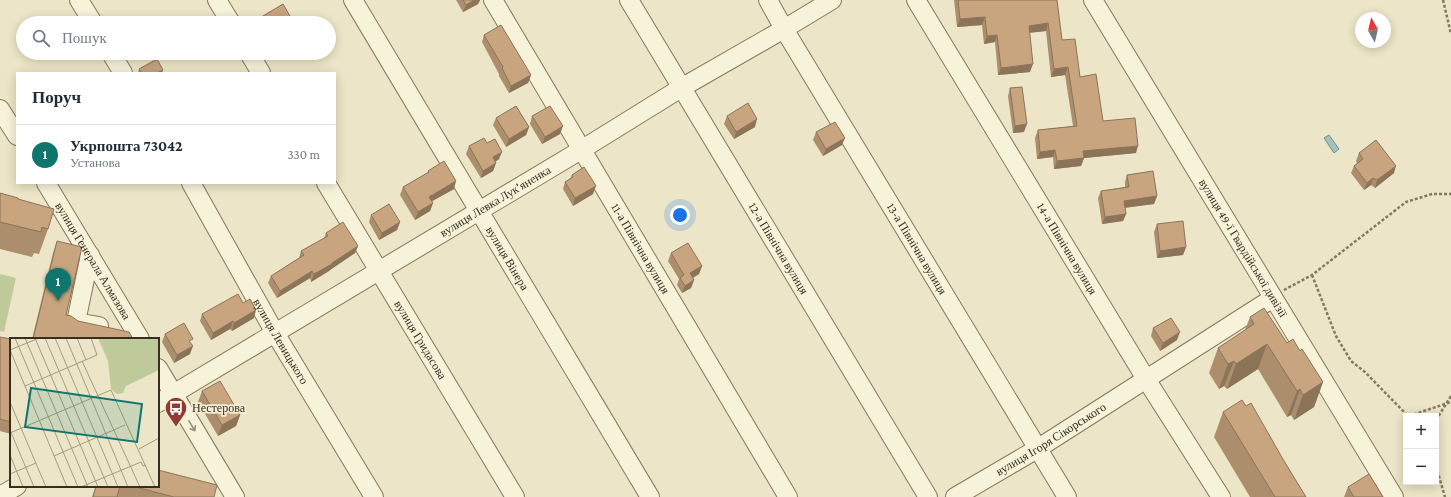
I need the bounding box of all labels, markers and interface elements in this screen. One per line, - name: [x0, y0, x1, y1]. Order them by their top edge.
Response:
- north arrow: [1355, 12, 1391, 48]
- search box: [16, 16, 336, 60]
- icon: search: [30, 27, 52, 49]
- text: Пошук: [62, 30, 107, 46]
- text: Поруч: [32, 88, 81, 107]
- text: Укрпошта 73042: [70, 138, 183, 154]
- text: 1: [43, 147, 47, 162]
- text: 330 m: [287, 147, 320, 162]
- text: Установа: [70, 155, 120, 170]
- street label: вулиця Левка Лук'яненка: [437, 162, 554, 240]
- street label: вулиця 49-ї Гвардійської дивізії: [1196, 176, 1291, 320]
- street label: вулиця Генерала Алмазова: [52, 200, 134, 323]
- street label: 12-а Північна вулиця: [746, 200, 812, 297]
- street label: 14-а Північна вулиця: [1034, 200, 1100, 298]
- street label: 11-а Північна вулиця: [608, 201, 673, 297]
- street label: 13-а Північна вулиця: [884, 201, 950, 297]
- your location: [670, 205, 690, 225]
- street label: вулиця Вінера: [483, 224, 532, 293]
- pin: 1: [45, 268, 71, 301]
- street label: вулиця Левицького: [250, 296, 311, 387]
- street label: вулиця Гридасова: [391, 298, 450, 382]
- inset map: [10, 338, 159, 487]
- bus stop icon: Нестерова: [163, 395, 189, 428]
- street label: вулиця Ігоря Сікорського: [993, 400, 1109, 479]
- place label: Нестерова: [192, 401, 246, 415]
- map controls: [1403, 413, 1439, 485]
- button: +: [1403, 413, 1439, 449]
- one-way arrow: [189, 420, 197, 432]
- button: −: [1403, 449, 1439, 485]

